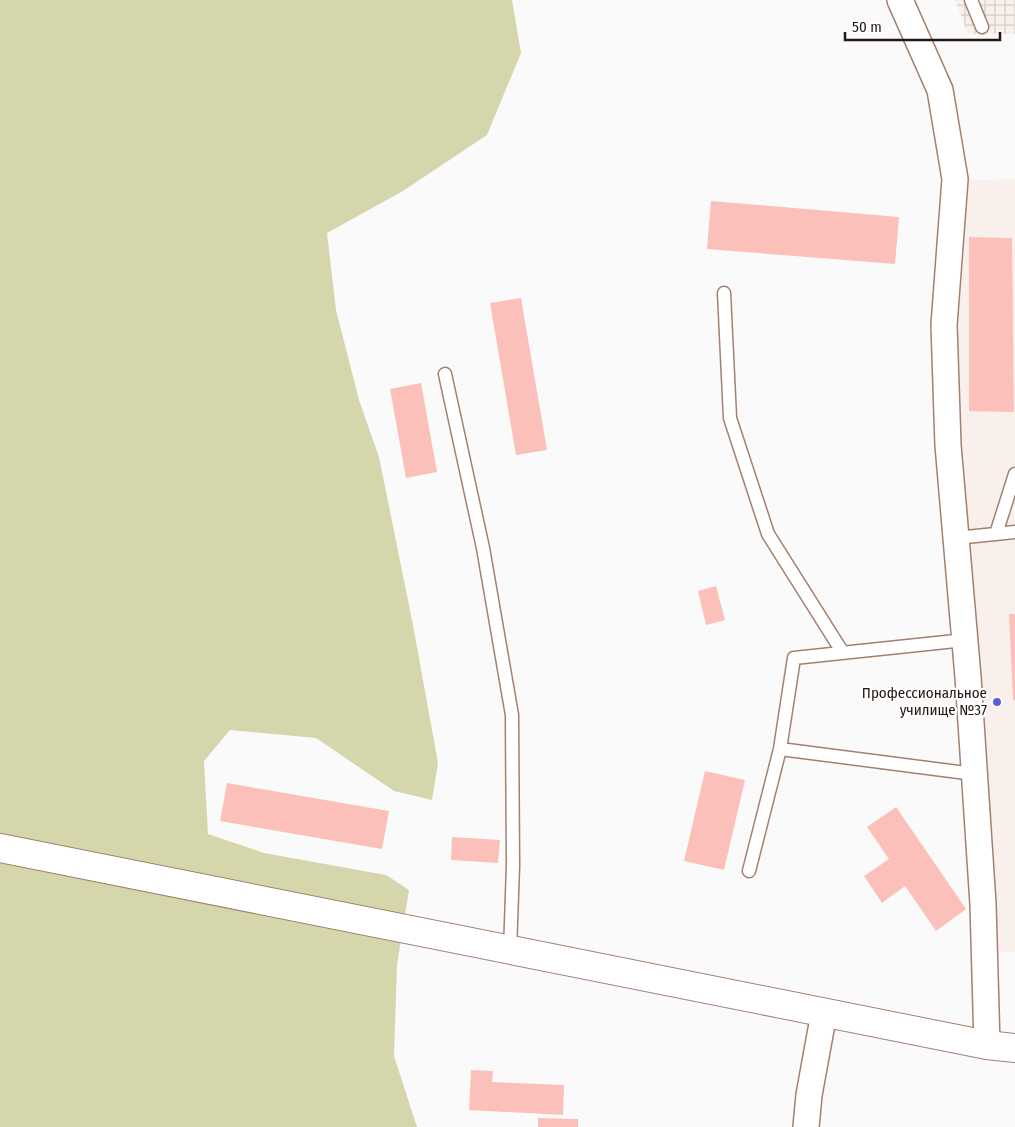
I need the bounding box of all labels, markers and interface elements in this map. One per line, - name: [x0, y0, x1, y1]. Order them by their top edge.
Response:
- scale bar: [845, 10, 1000, 42]
- text: 50 m: [852, 18, 882, 36]
- place label: Профессиональное училище №37: [862, 684, 987, 719]
- marker: Профессиональное училище №37: [991, 696, 1003, 708]

